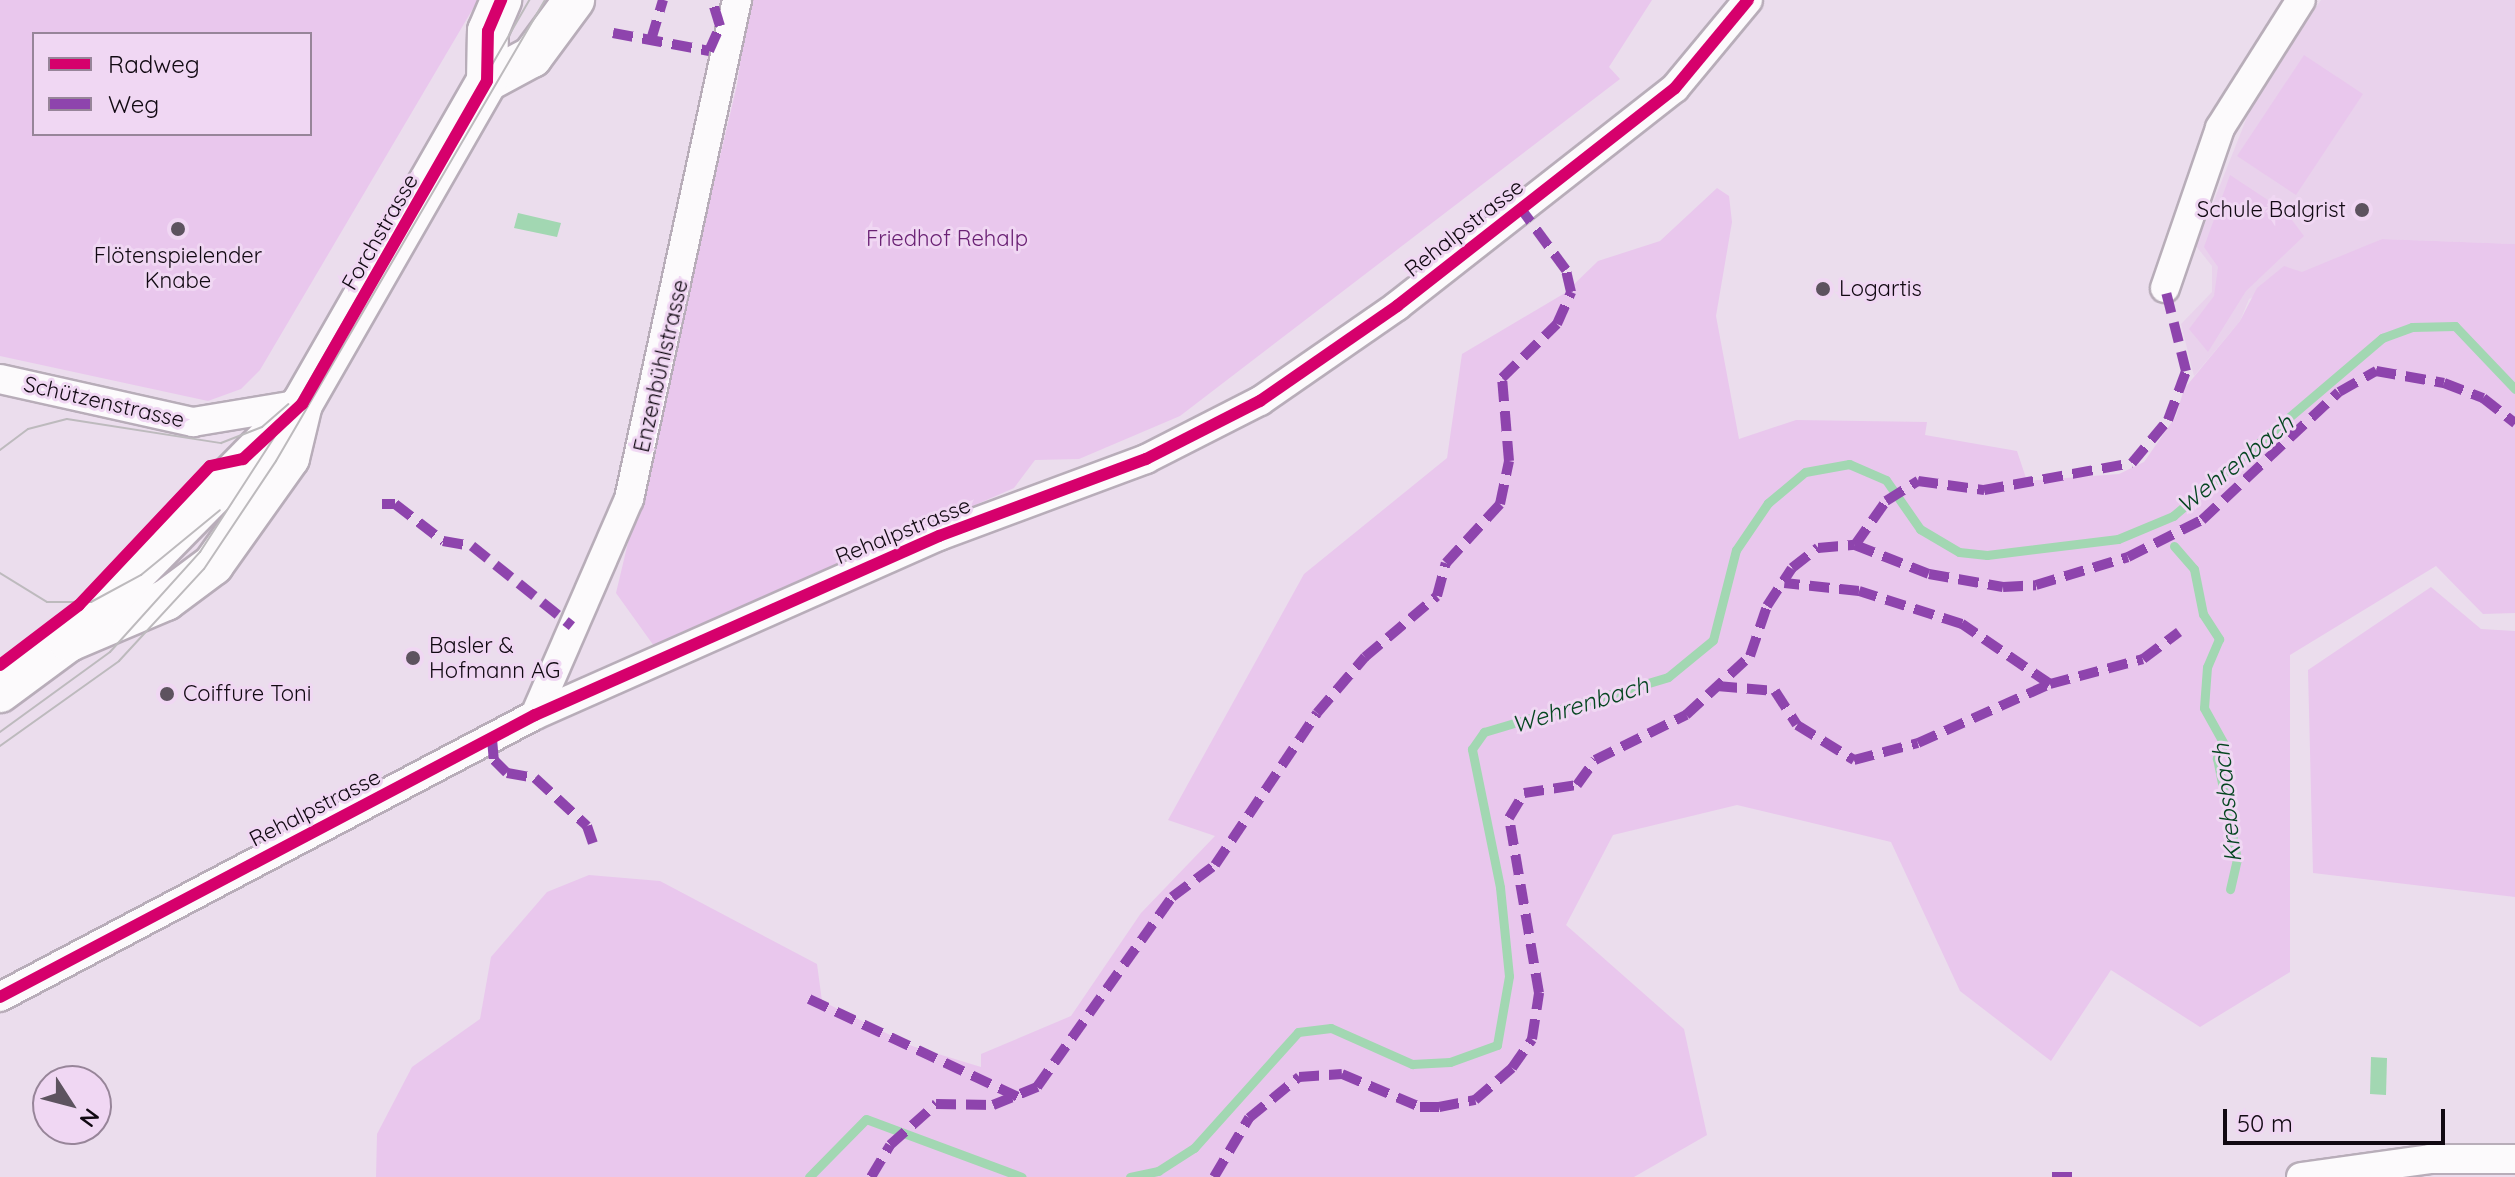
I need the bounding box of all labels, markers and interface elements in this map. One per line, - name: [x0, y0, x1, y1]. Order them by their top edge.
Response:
- legend: [32, 32, 312, 136]
- text: Radweg: [108, 49, 200, 79]
- text: Weg: [108, 89, 159, 119]
- street label: Forchstrasse: [336, 169, 424, 295]
- street label: Rehalpstrasse: [1399, 173, 1529, 283]
- place label: Schule Balgrist: [2197, 197, 2346, 223]
- marker: Schule Balgrist: [2353, 201, 2371, 219]
- marker: Flötenspielender Knabe: [169, 220, 187, 238]
- park label: Friedhof Rehalp: [866, 226, 1028, 252]
- place label: Flötenspielender Knabe: [94, 242, 262, 294]
- place label: Logartis: [1839, 276, 1922, 302]
- street label: Enzenbühlstrasse: [628, 277, 694, 455]
- marker: Logartis: [1814, 280, 1832, 298]
- street label: Schützenstrasse: [21, 371, 187, 433]
- water label: Wehrenbach: [2171, 408, 2299, 520]
- street label: Rehalpstrasse: [831, 492, 975, 570]
- place label: Basler & Hofmann AG: [429, 632, 560, 684]
- marker: Basler & Hofmann AG: [404, 649, 422, 667]
- water label: Wehrenbach: [1508, 671, 1652, 739]
- place label: Coiffure Toni: [183, 681, 312, 707]
- marker: Coiffure Toni: [158, 685, 176, 703]
- water label: Krebsbach: [2206, 742, 2248, 864]
- street label: Rehalpstrasse: [245, 764, 385, 852]
- north arrow: [32, 1065, 112, 1145]
- scale bar: [2227, 1093, 2449, 1143]
- text: N: [74, 1103, 106, 1133]
- text: 50 m: [2237, 1108, 2293, 1138]

